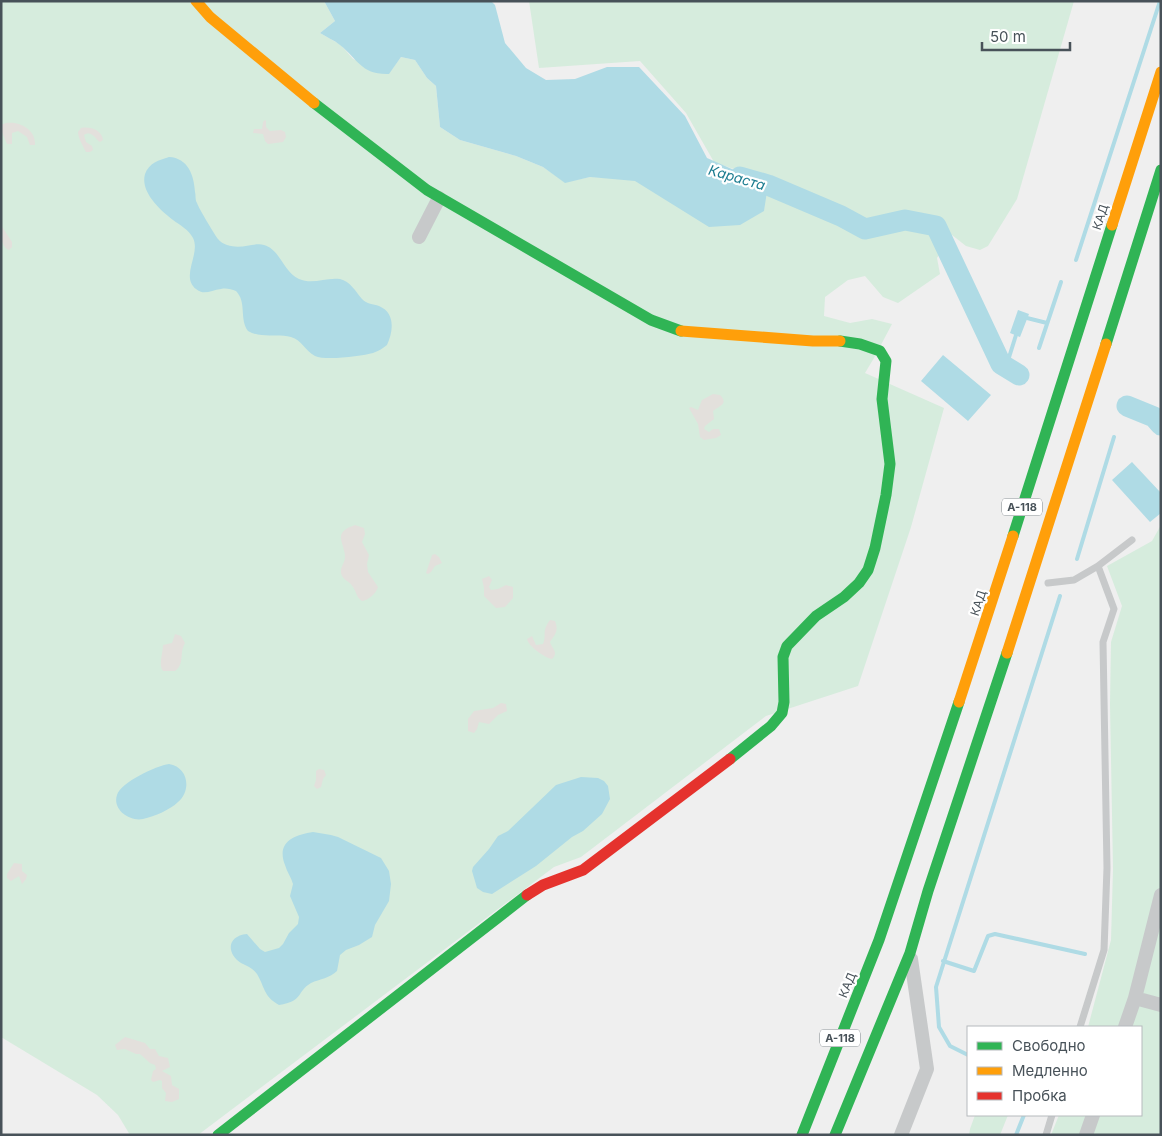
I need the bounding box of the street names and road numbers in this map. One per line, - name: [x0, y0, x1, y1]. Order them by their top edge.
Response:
- street label: КАД: [1089, 202, 1111, 232]
- road number: А-118: [1002, 498, 1042, 516]
- street label: КАД: [967, 588, 989, 618]
- street label: КАД: [835, 970, 859, 1000]
- road number: А-118: [820, 1030, 860, 1046]

